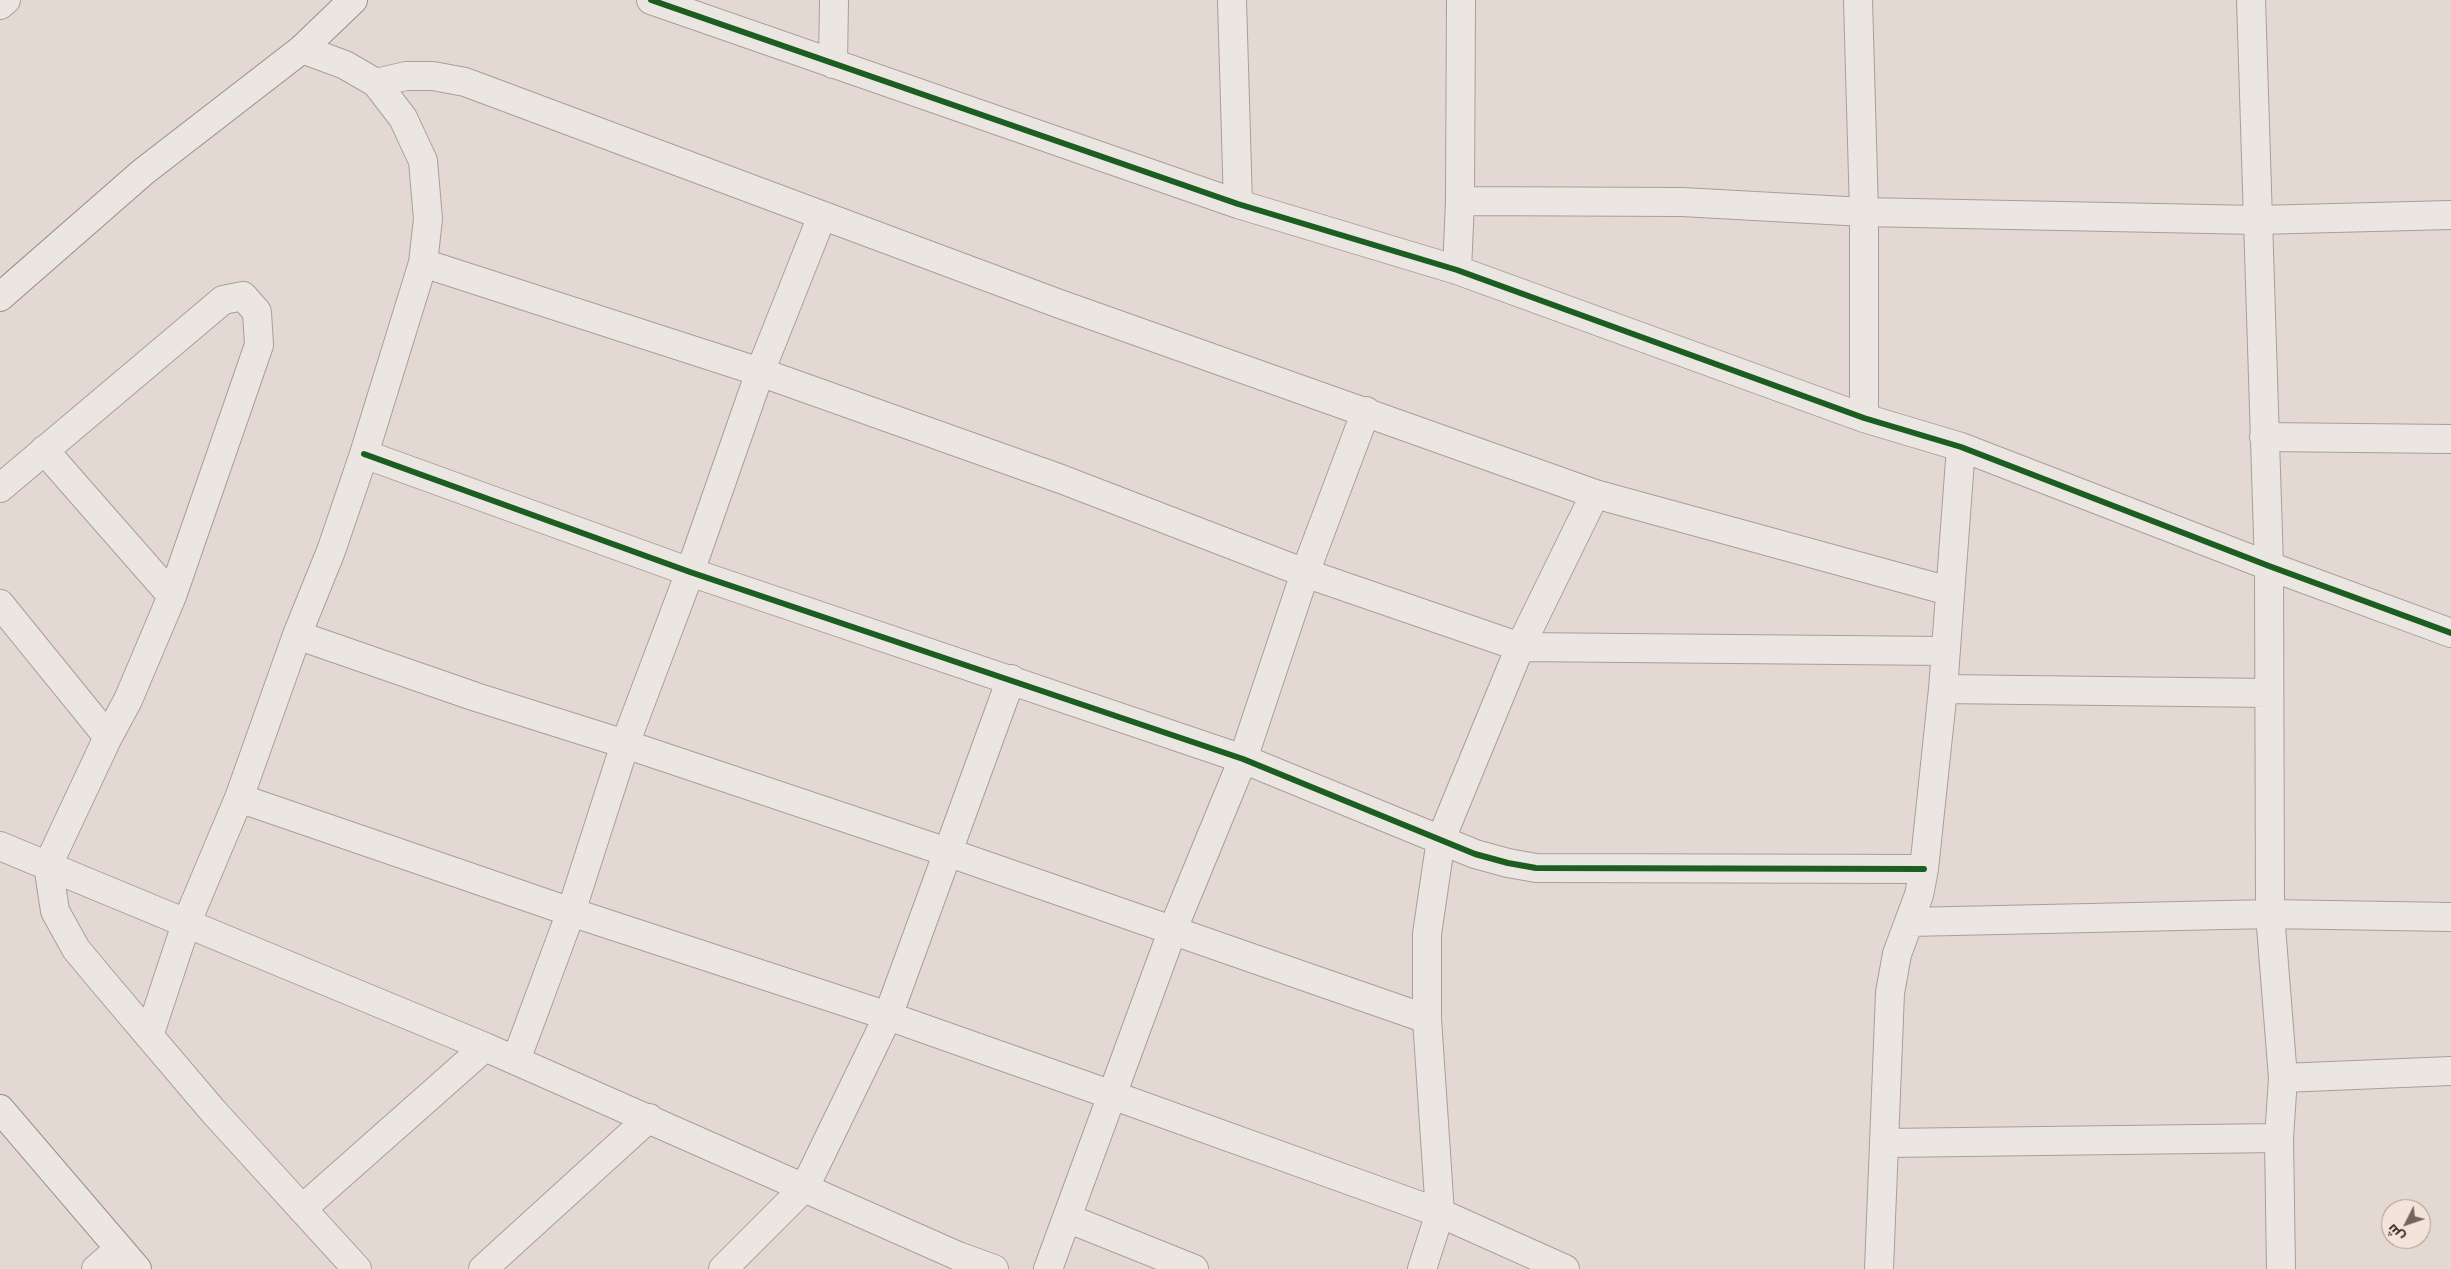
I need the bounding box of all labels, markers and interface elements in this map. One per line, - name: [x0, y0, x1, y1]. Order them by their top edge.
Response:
- north arrow: [2381, 1199, 2431, 1249]
- text: ش: [2382, 1220, 2408, 1247]

